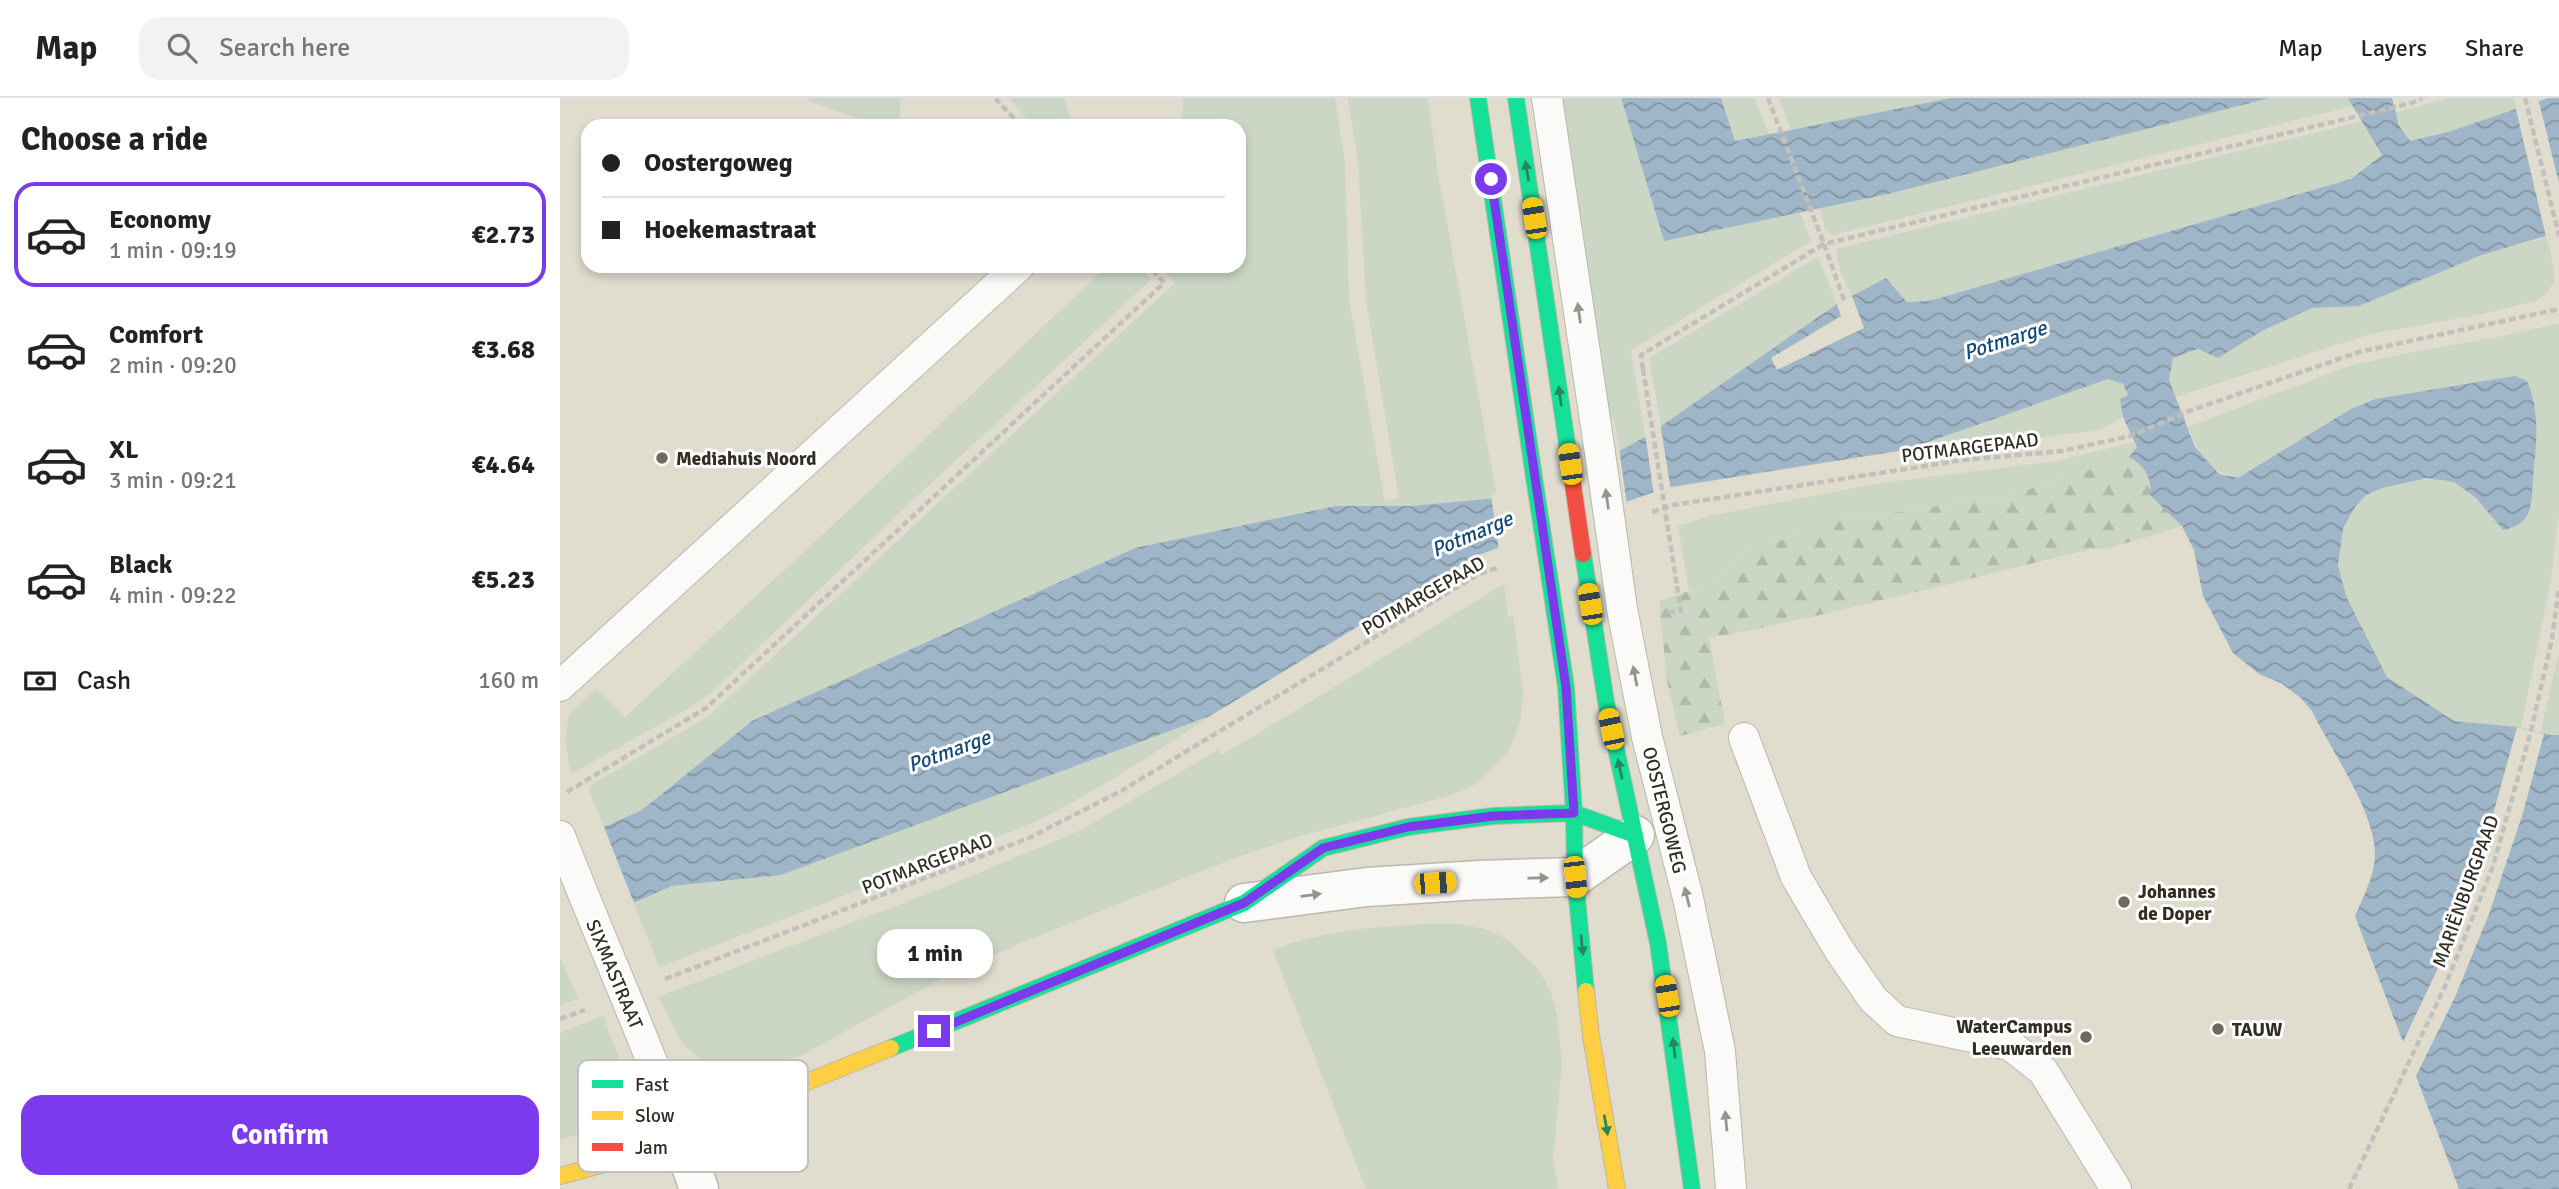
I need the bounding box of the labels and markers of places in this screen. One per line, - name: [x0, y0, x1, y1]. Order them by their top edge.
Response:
- place label: Mediahuis Noord: [676, 447, 817, 471]
- marker: Mediahuis Noord: [654, 450, 670, 466]
- place label: Johannes de Doper: [2138, 880, 2216, 926]
- marker: Johannes de Doper: [2116, 894, 2132, 910]
- place label: WaterCampus Leeuwarden: [1956, 1015, 2072, 1061]
- place label: TAUW: [2232, 1018, 2282, 1042]
- marker: TAUW: [2210, 1021, 2226, 1037]
- marker: WaterCampus Leeuwarden: [2078, 1029, 2094, 1045]

